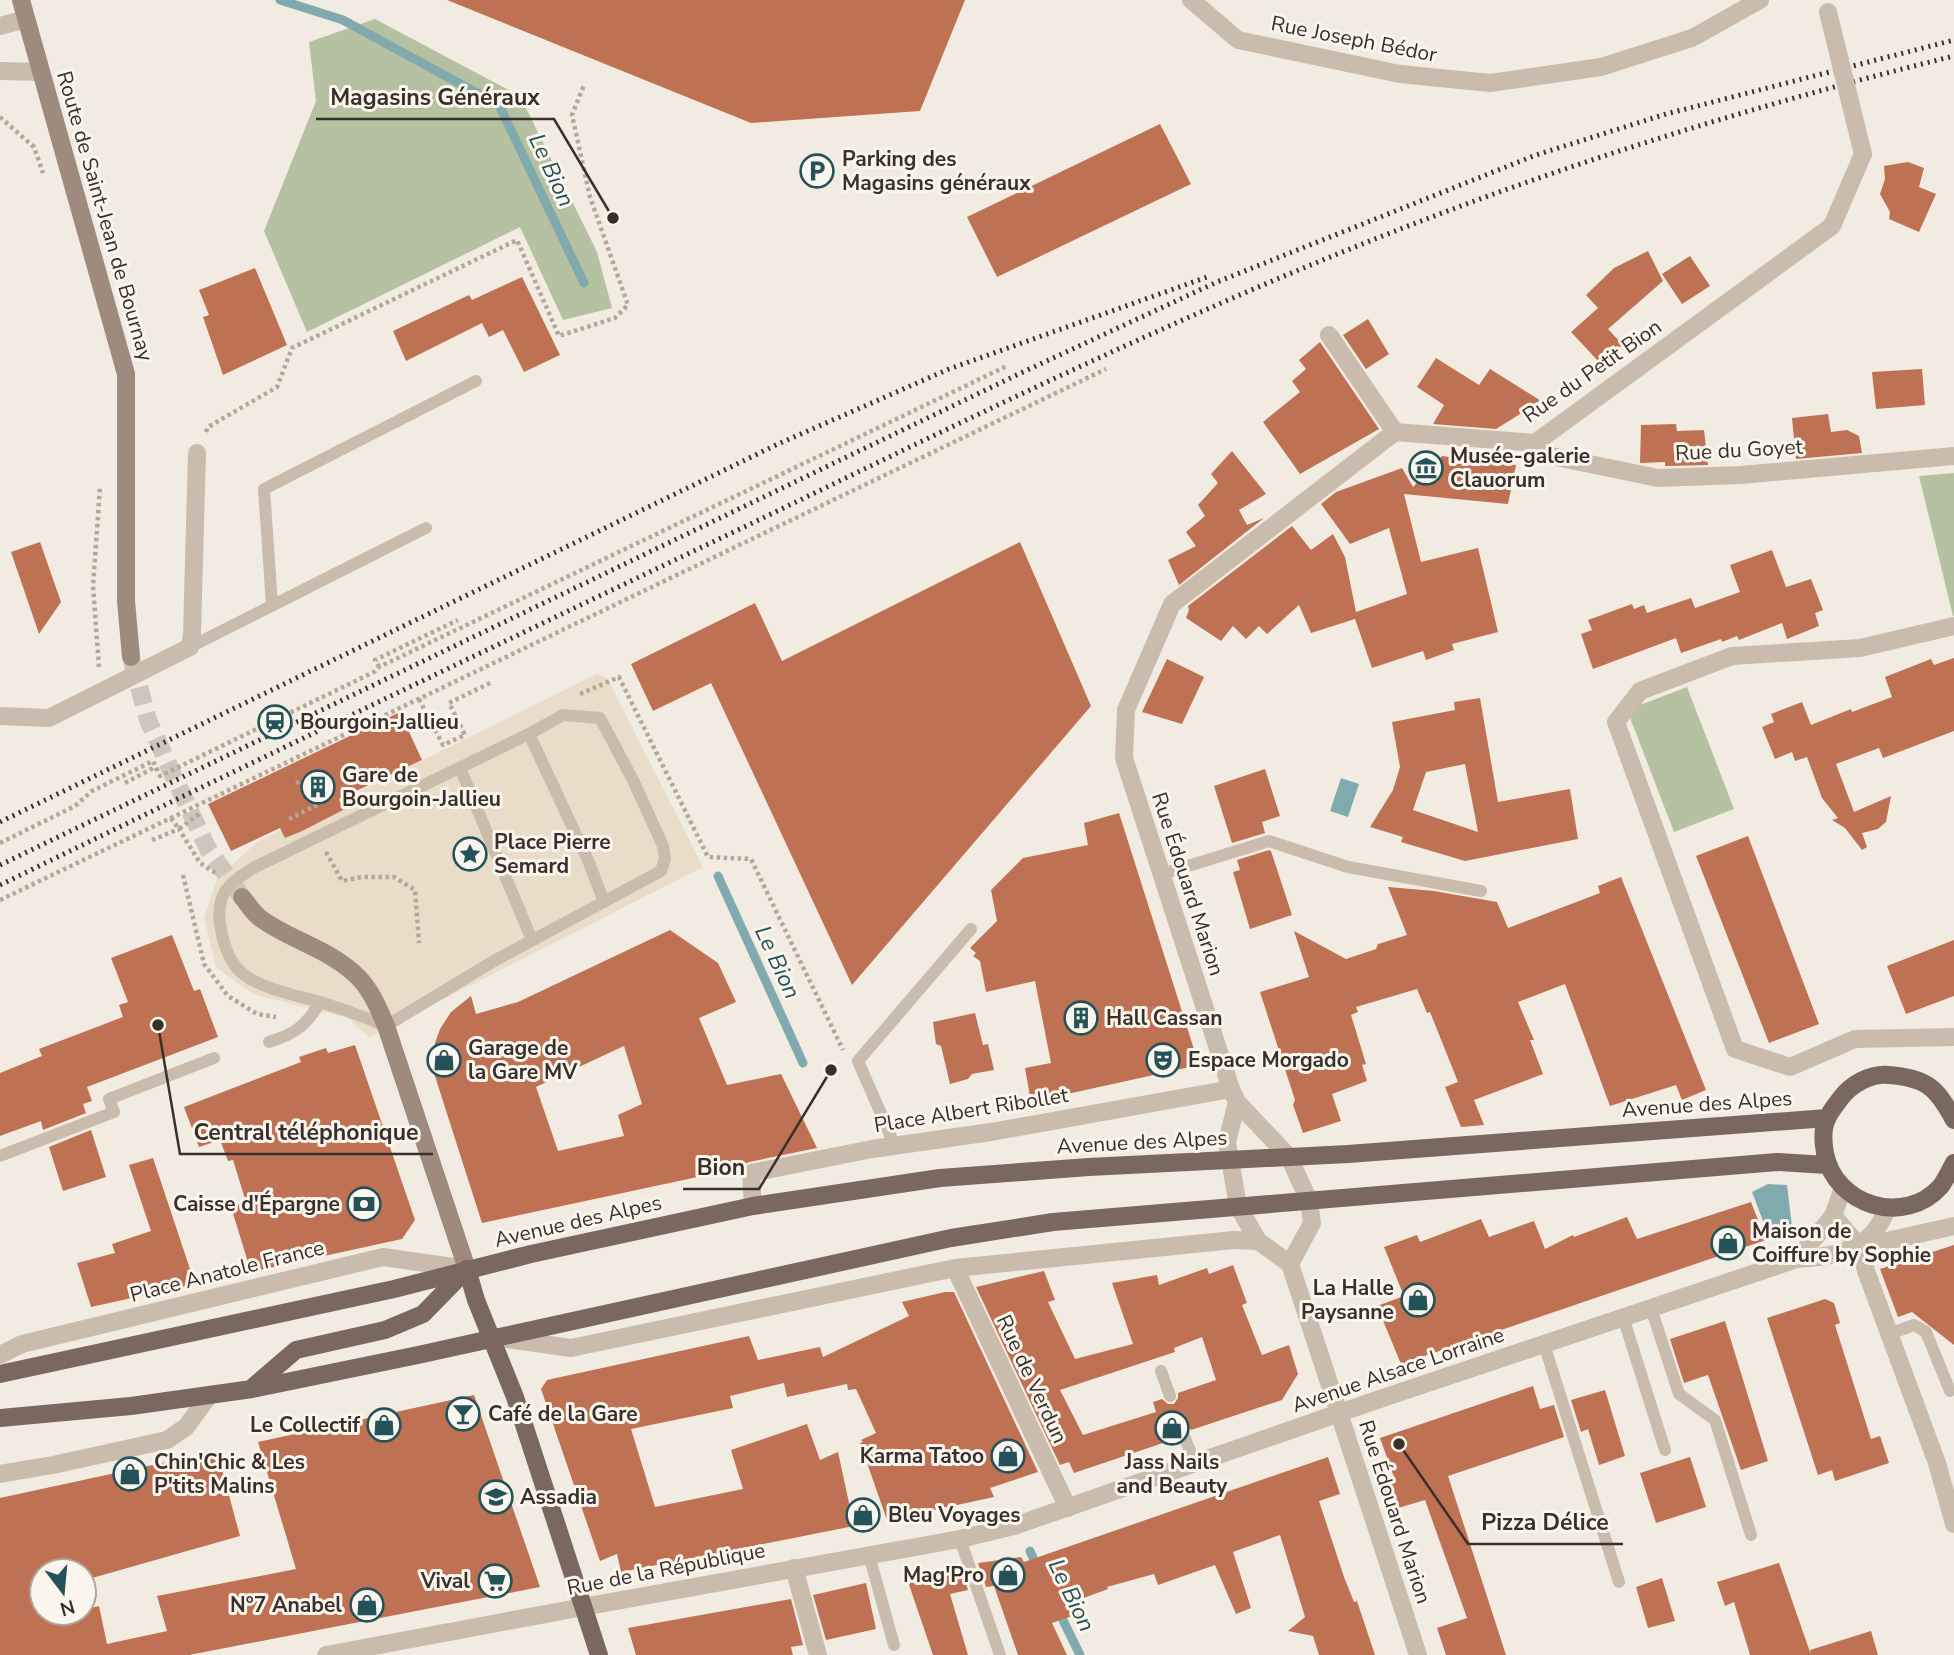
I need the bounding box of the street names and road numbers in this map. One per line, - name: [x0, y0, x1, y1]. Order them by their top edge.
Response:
- street label: Rue Joseph Bédor: [1269, 9, 1440, 69]
- street label: Route de Saint-Jean de Bournay: [50, 68, 160, 364]
- street label: Rue du Petit Bion: [1517, 313, 1667, 429]
- street label: Rue du Goyet: [1674, 433, 1804, 467]
- street label: Rue Édouard Marion: [1145, 789, 1231, 979]
- street label: Place Albert Ribollet: [872, 1081, 1071, 1139]
- street label: Avenue des Alpes: [1621, 1084, 1793, 1124]
- street label: Avenue des Alpes: [1056, 1124, 1228, 1160]
- street label: Avenue des Alpes: [492, 1188, 664, 1254]
- street label: Place Anatole France: [127, 1233, 327, 1309]
- street label: Rue de Verdun: [990, 1310, 1074, 1448]
- street label: Avenue Alsace Lorraine: [1288, 1321, 1508, 1419]
- street label: Rue Édouard Marion: [1352, 1417, 1438, 1607]
- street label: Rue de la République: [564, 1536, 768, 1602]

